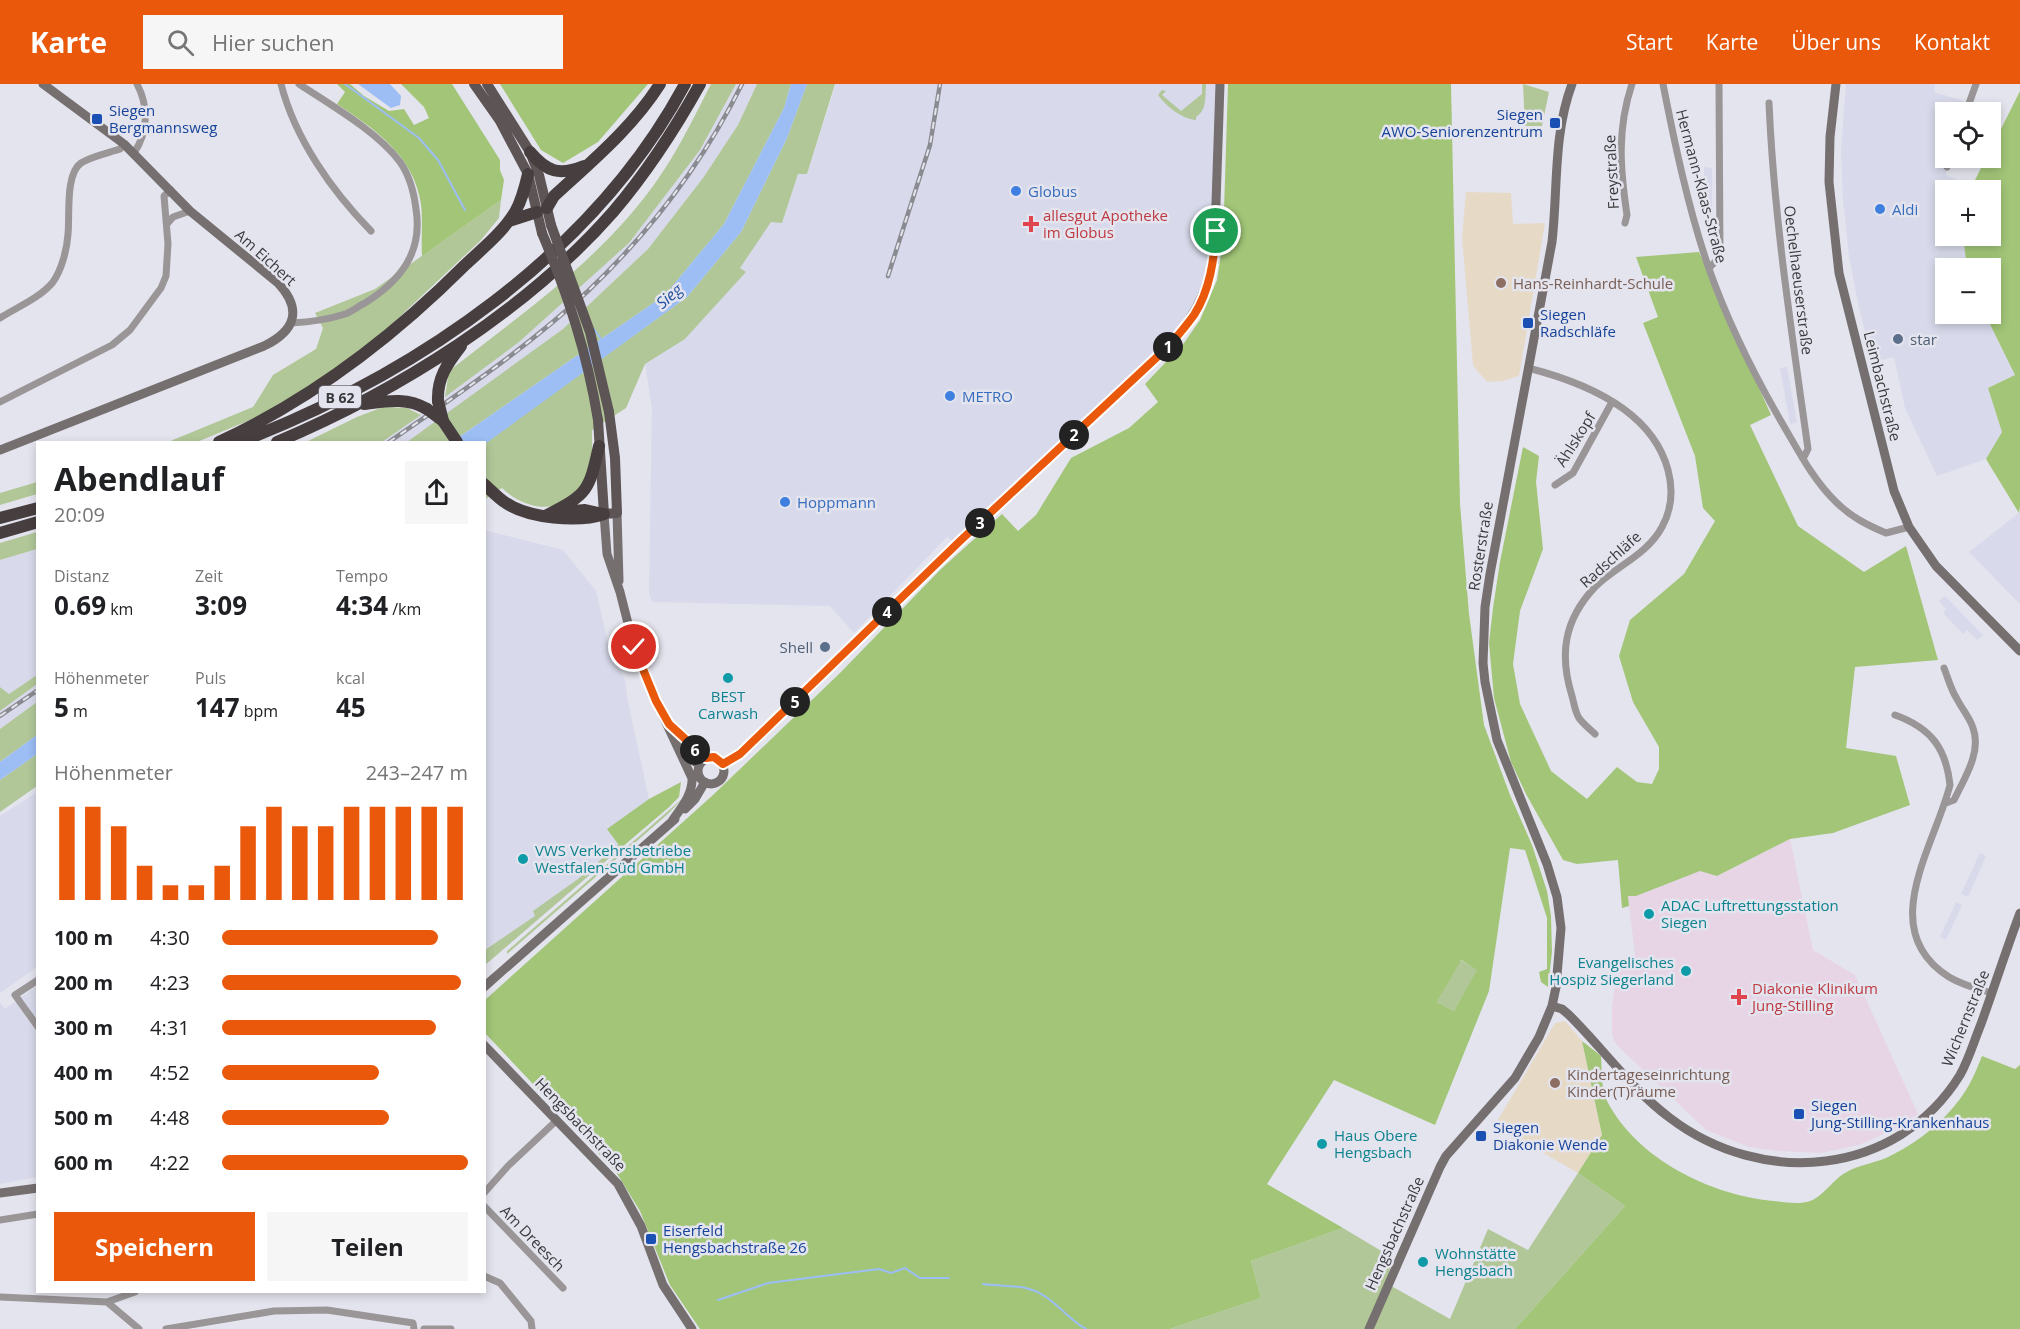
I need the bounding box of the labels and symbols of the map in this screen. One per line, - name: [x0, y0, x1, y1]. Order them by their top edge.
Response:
- place label: Siegen Bergmannsweg: [109, 100, 217, 137]
- place label: Siegen AWO-Seniorenzentrum: [1382, 104, 1543, 141]
- street label: Hermann-Klaas-Straße: [1672, 107, 1732, 265]
- marker: Siegen Bergmannsweg: [90, 112, 104, 126]
- marker: Siegen AWO-Seniorenzentrum: [1548, 116, 1562, 130]
- street label: Freystraße: [1599, 134, 1623, 210]
- place label: Globus: [1028, 181, 1077, 201]
- marker: Globus: [1009, 184, 1023, 198]
- place label: Aldi: [1892, 199, 1918, 219]
- marker: Aldi: [1873, 202, 1887, 216]
- street label: Oechelhaeuserstraße: [1780, 204, 1818, 356]
- place label: allesgut Apotheke im Globus: [1043, 205, 1168, 242]
- pin: [1190, 205, 1241, 256]
- marker: allesgut Apotheke im Globus: [1024, 217, 1038, 231]
- street label: Am Eichert: [231, 224, 301, 290]
- place label: Hans-Reinhardt-Schule: [1513, 273, 1673, 293]
- marker: Hans-Reinhardt-Schule: [1494, 276, 1508, 290]
- water label: Sieg: [651, 278, 687, 314]
- place label: Siegen Radschläfe: [1540, 304, 1616, 341]
- marker: Siegen Radschläfe: [1521, 316, 1535, 330]
- street label: Leimbachstraße: [1860, 329, 1906, 443]
- place label: star: [1910, 329, 1937, 349]
- pin: 1: [1153, 332, 1183, 362]
- marker: star: [1891, 332, 1905, 346]
- road number: B 62: [319, 386, 361, 408]
- place label: METRO: [962, 386, 1013, 406]
- marker: METRO: [943, 389, 957, 403]
- street label: Ählskopf: [1550, 407, 1600, 470]
- pin: 2: [1059, 420, 1089, 450]
- place label: Hoppmann: [797, 492, 876, 512]
- marker: Hoppmann: [778, 495, 792, 509]
- street label: Rosterstraße: [1463, 500, 1497, 592]
- pin: 3: [965, 508, 995, 538]
- street label: Radschläfe: [1575, 526, 1645, 592]
- pin: 4: [872, 597, 902, 627]
- pin: [608, 621, 659, 672]
- place label: Shell: [780, 637, 813, 657]
- marker: Shell: [818, 640, 832, 654]
- marker: BEST Carwash: [721, 671, 735, 685]
- place label: BEST Carwash: [698, 686, 758, 723]
- pin: 5: [780, 687, 810, 717]
- pin: 6: [680, 735, 710, 765]
- place label: VWS Verkehrsbetriebe Westfalen-Süd GmbH: [535, 840, 691, 877]
- marker: VWS Verkehrsbetriebe Westfalen-Süd GmbH: [516, 852, 530, 866]
- place label: ADAC Luftrettungsstation Siegen: [1661, 895, 1839, 932]
- marker: ADAC Luftrettungsstation Siegen: [1642, 907, 1656, 921]
- place label: Evangelisches Hospiz Siegerland: [1549, 952, 1674, 989]
- marker: Evangelisches Hospiz Siegerland: [1679, 964, 1693, 978]
- street label: Wichernstraße: [1937, 967, 1993, 1069]
- place label: Diakonie Klinikum Jung-Stilling: [1750, 978, 1878, 1015]
- marker: Diakonie Klinikum Jung-Stilling: [1730, 988, 1748, 1006]
- place label: Kindertageseinrichtung Kinder(T)räume: [1567, 1064, 1730, 1101]
- street label: Hengsbachstraße: [531, 1073, 631, 1175]
- marker: Kindertageseinrichtung Kinder(T)räume: [1548, 1076, 1562, 1090]
- place label: Siegen Jung-Stilling-Krankenhaus: [1809, 1095, 1990, 1132]
- marker: Siegen Jung-Stilling-Krankenhaus: [1792, 1107, 1806, 1121]
- place label: Siegen Diakonie Wende: [1493, 1117, 1607, 1154]
- place label: Haus Obere Hengsbach: [1334, 1125, 1417, 1162]
- marker: Siegen Diakonie Wende: [1474, 1129, 1488, 1143]
- marker: Haus Obere Hengsbach: [1315, 1137, 1329, 1151]
- street label: Hengsbachstraße: [1360, 1173, 1428, 1293]
- street label: Am Dreesch: [496, 1201, 570, 1275]
- place label: Eiserfeld Hengsbachstraße 26: [663, 1220, 807, 1257]
- marker: Eiserfeld Hengsbachstraße 26: [644, 1232, 658, 1246]
- place label: Wohnstätte Hengsbach: [1435, 1243, 1516, 1280]
- marker: Wohnstätte Hengsbach: [1416, 1255, 1430, 1269]

